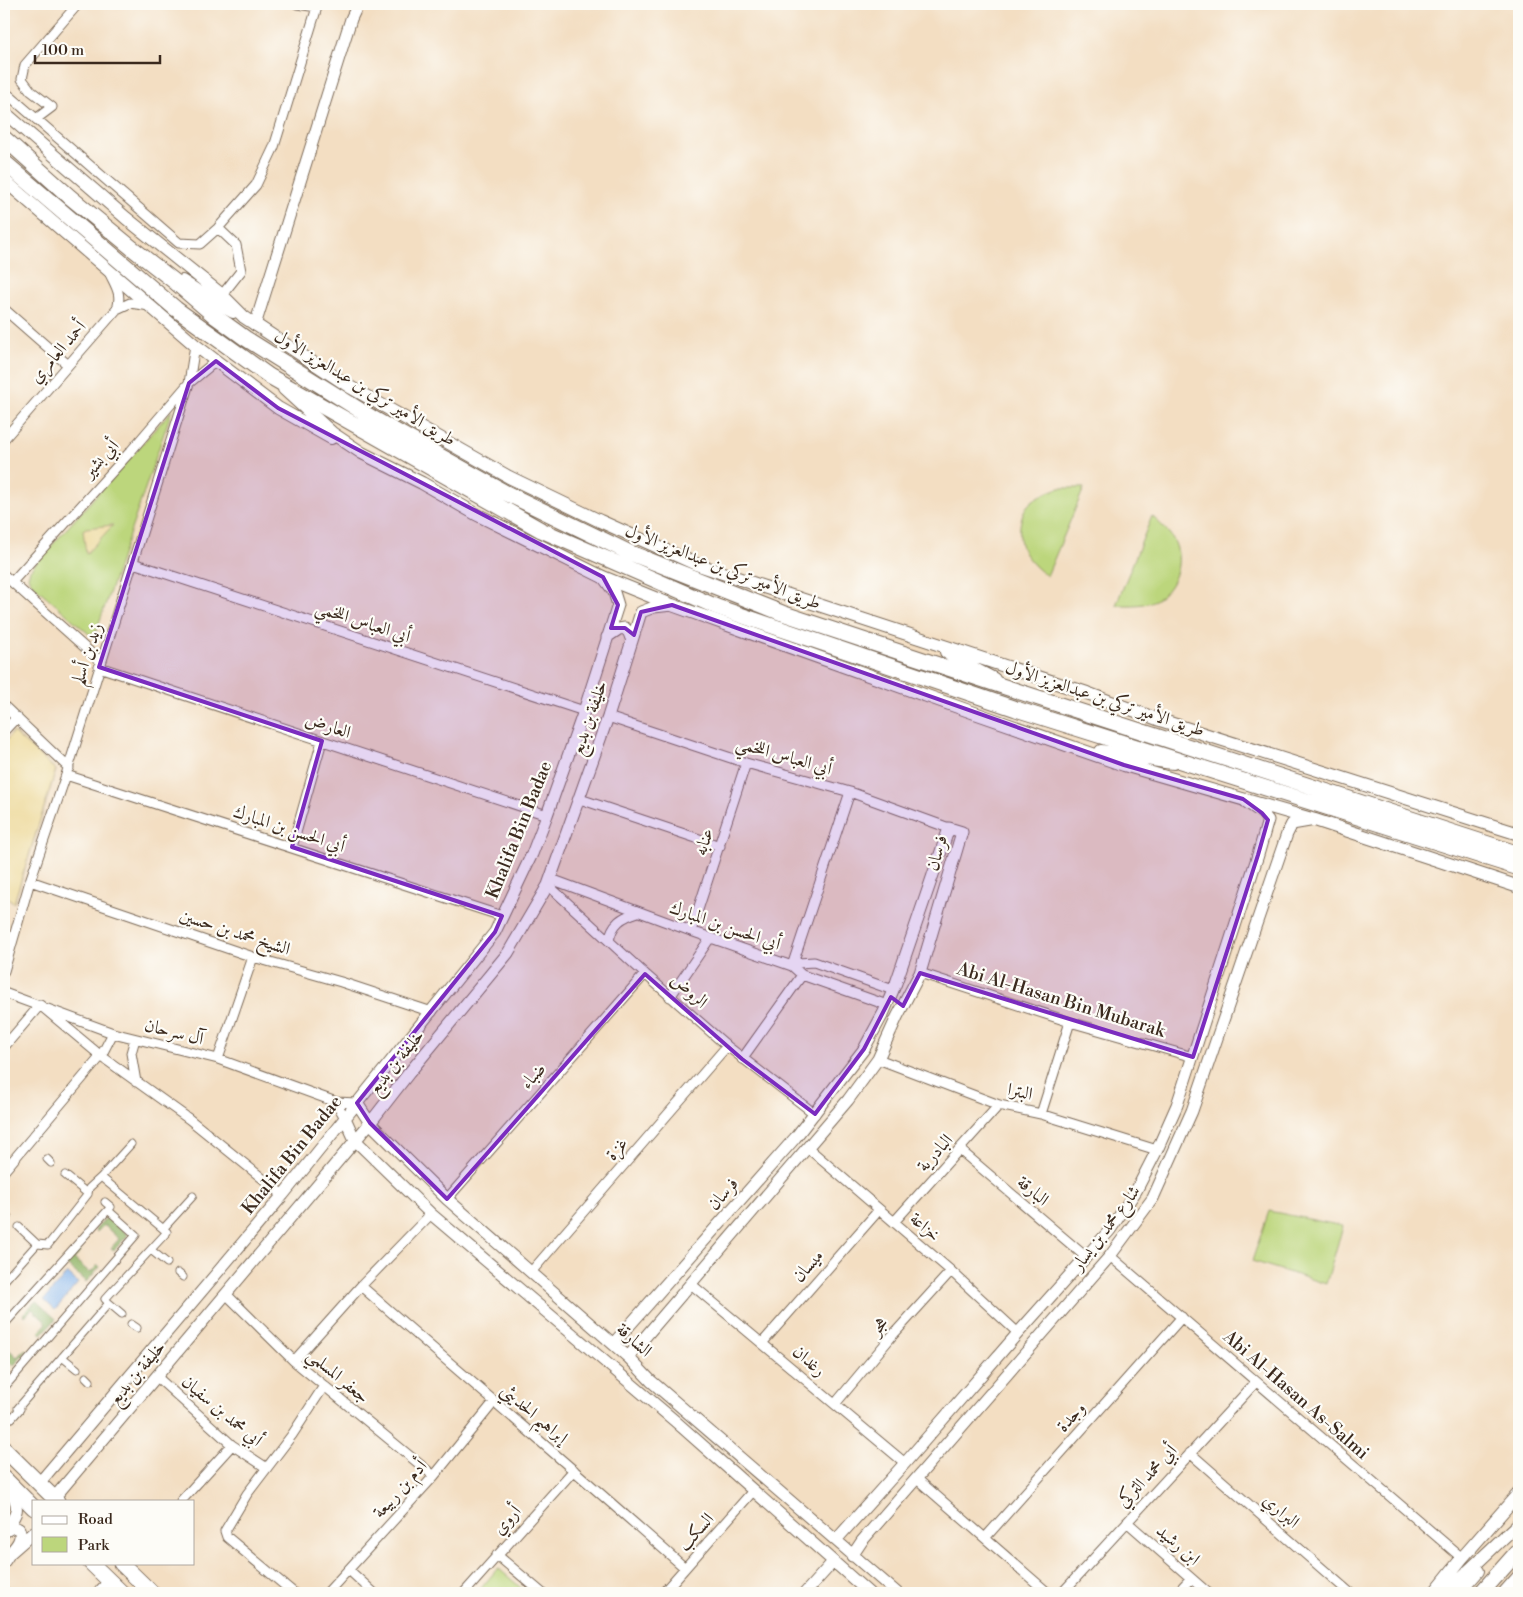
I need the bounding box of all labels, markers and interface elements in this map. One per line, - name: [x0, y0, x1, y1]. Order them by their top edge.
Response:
- scale bar: [35, 32, 160, 64]
- text: 100 m: [42, 41, 84, 60]
- street label: أحمد العامري: [23, 314, 94, 390]
- street label: طريق الأمير تركي بن عبدالعزيز الأول: [268, 323, 461, 454]
- street label: أبي بشير: [75, 433, 127, 486]
- street label: طريق الأمير تركي بن عبدالعزيز الأول: [621, 517, 825, 618]
- street label: أبي العباس اللخمي: [311, 594, 415, 653]
- street label: زيد بن أسلم: [64, 619, 114, 690]
- street label: طريق الأمير تركي بن عبدالعزيز الأول: [1002, 654, 1208, 745]
- street label: خليفة بن بديع: [566, 678, 616, 760]
- street label: العارض: [302, 708, 354, 744]
- street label: أبي العباس اللخمي: [732, 729, 836, 786]
- street label: Khalifa Bin Badae: [481, 758, 557, 902]
- street label: أبي الحسن بن المبارك: [229, 798, 349, 861]
- street label: عنابه: [689, 825, 719, 859]
- street label: فرسان: [921, 832, 953, 874]
- street label: أبي الحسن بن المبارك: [665, 894, 785, 959]
- street label: الشيخ محمد بن حسين: [175, 903, 293, 965]
- street label: Abi Al-Hasan Bin Mubarak: [953, 957, 1169, 1043]
- street label: الروض: [666, 969, 712, 1014]
- street label: آل سرحان: [142, 1014, 208, 1051]
- street label: خليفة بن بديع: [363, 1025, 432, 1102]
- street label: ضباء: [515, 1058, 551, 1094]
- street label: البترا: [1005, 1078, 1035, 1106]
- street label: Khalifa Bin Badae: [237, 1091, 347, 1219]
- street label: البادرية: [912, 1129, 958, 1177]
- street label: غزة: [601, 1132, 634, 1166]
- street label: البارقة: [1012, 1171, 1054, 1211]
- street label: فرسان: [702, 1173, 744, 1215]
- street label: شارع محمد بن يسار: [1065, 1181, 1148, 1279]
- street label: خزاعة: [905, 1207, 945, 1247]
- street label: ميسان: [787, 1245, 829, 1287]
- street label: هجر: [863, 1312, 894, 1342]
- street label: الشارقة: [611, 1318, 657, 1362]
- street label: Abi Al-Hasan As-Salmi: [1218, 1325, 1374, 1465]
- street label: خليفة بن بديع: [103, 1336, 174, 1413]
- street label: رغدان: [788, 1340, 830, 1382]
- street label: جعفر المسلمي: [299, 1343, 374, 1413]
- street label: أبي محمد بن سفيان: [175, 1369, 269, 1455]
- street label: إبراهيم الحديثي: [491, 1379, 574, 1454]
- street label: وجدة: [1051, 1397, 1091, 1437]
- street label: أبي محمد التركي: [1110, 1438, 1185, 1515]
- street label: أدم بن ربيعة: [366, 1453, 436, 1526]
- street label: البراري: [1256, 1489, 1304, 1536]
- street label: أروي: [486, 1498, 529, 1542]
- legend: [32, 1500, 195, 1564]
- street label: السكب: [673, 1508, 719, 1556]
- text: Road: [78, 1510, 113, 1529]
- street label: ابن رشيد: [1151, 1519, 1205, 1571]
- text: Park: [78, 1536, 110, 1555]

